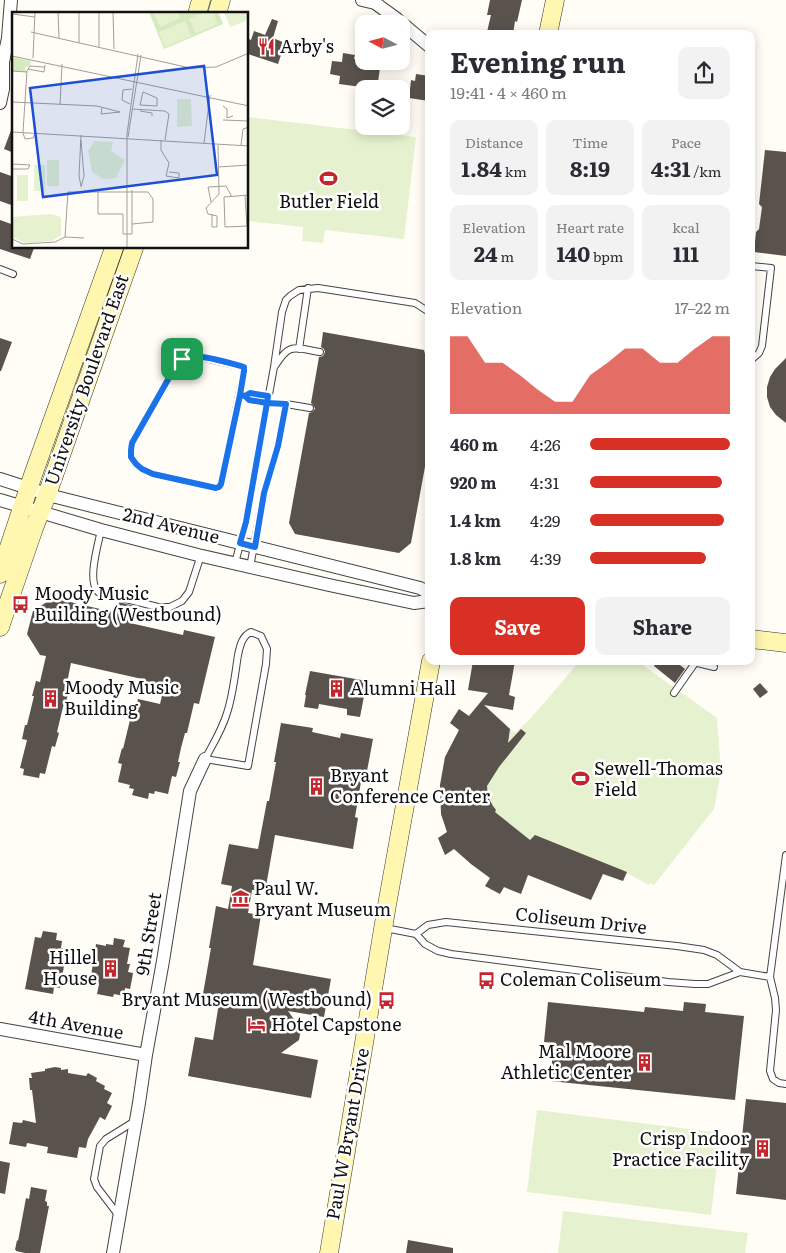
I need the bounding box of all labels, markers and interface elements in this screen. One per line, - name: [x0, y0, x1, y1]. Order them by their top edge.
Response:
- inset map: [12, 12, 249, 249]
- north arrow: [355, 15, 410, 70]
- map controls: [355, 15, 410, 135]
- place label: Arby's: [280, 32, 334, 59]
- restaurant icon: Arby's: [256, 37, 276, 57]
- text: Evening run: [450, 40, 626, 82]
- button: share: [678, 47, 730, 99]
- button: layers: [355, 80, 410, 135]
- text: 19:41 · 4 × 460 m: [450, 80, 567, 104]
- text: Distance: [465, 132, 523, 152]
- text: Time: [572, 132, 608, 152]
- text: Pace: [671, 132, 701, 152]
- text: 1.84: [461, 152, 502, 183]
- text: 8:19: [570, 152, 610, 183]
- text: 4:31: [651, 152, 691, 183]
- text: km: [502, 161, 527, 181]
- text: /km: [691, 161, 721, 181]
- sports icon: Butler Field: [319, 169, 339, 189]
- place label: Butler Field: [279, 187, 379, 214]
- text: Elevation: [462, 217, 526, 237]
- text: Heart rate: [556, 217, 624, 237]
- text: kcal: [672, 217, 700, 237]
- text: 24: [474, 237, 498, 268]
- text: 140: [557, 237, 590, 268]
- text: 111: [673, 237, 699, 268]
- text: m: [498, 246, 514, 266]
- text: bpm: [590, 246, 623, 266]
- street label: University Boulevard East: [37, 269, 135, 489]
- text: Elevation: [450, 295, 522, 319]
- text: 17–22 m: [675, 295, 730, 319]
- pin: [161, 338, 203, 380]
- icon: arrive: [168, 345, 196, 373]
- text: 460 m: [450, 432, 498, 456]
- text: 4:26: [530, 432, 561, 456]
- text: 920 m: [450, 470, 497, 494]
- text: 4:31: [530, 470, 559, 494]
- street label: 2nd Avenue: [120, 500, 223, 550]
- text: 1.4 km: [450, 508, 501, 532]
- text: 4:29: [530, 508, 560, 532]
- text: 1.8 km: [450, 546, 501, 570]
- text: 4:39: [530, 546, 561, 570]
- place label: Moody Music Building (Westbound): [34, 579, 222, 627]
- bus stop icon: Moody Music Building (Westbound): [10, 594, 30, 614]
- button: Save: [450, 597, 585, 655]
- button: Share: [595, 597, 730, 655]
- place label: Moody Music Building: [64, 673, 179, 721]
- place label: Alumni Hall: [350, 674, 456, 701]
- building icon: Alumni Hall: [326, 679, 346, 699]
- building icon: Moody Music Building: [40, 688, 60, 708]
- place label: Sewell-Thomas Field: [594, 754, 723, 802]
- place label: Bryant Conference Center: [330, 761, 490, 809]
- sports icon: Sewell-Thomas Field: [570, 769, 590, 789]
- building icon: Bryant Conference Center: [306, 776, 326, 796]
- place label: Paul W. Bryant Museum: [254, 874, 391, 922]
- museum icon: Paul W. Bryant Museum: [230, 889, 250, 909]
- street label: 9th Street: [128, 890, 168, 977]
- street label: Coliseum Drive: [514, 899, 648, 940]
- place label: Hillel House: [43, 943, 97, 991]
- building icon: Hillel House: [101, 958, 121, 978]
- place label: Coleman Coliseum: [500, 965, 662, 992]
- bus stop icon: Coleman Coliseum: [476, 970, 496, 990]
- place label: Bryant Museum (Westbound): [121, 985, 372, 1012]
- bus stop icon: Bryant Museum (Westbound): [376, 990, 396, 1010]
- street label: 4th Avenue: [27, 1002, 126, 1045]
- place label: Hotel Capstone: [271, 1010, 402, 1037]
- hotel icon: Hotel Capstone: [247, 1015, 267, 1035]
- place label: Mal Moore Athletic Center: [501, 1037, 631, 1085]
- street label: Paul W Bryant Drive: [318, 1046, 375, 1222]
- building icon: Mal Moore Athletic Center: [635, 1052, 655, 1072]
- place label: Crisp Indoor Practice Facility: [612, 1124, 750, 1172]
- building icon: Crisp Indoor Practice Facility: [753, 1139, 773, 1159]

